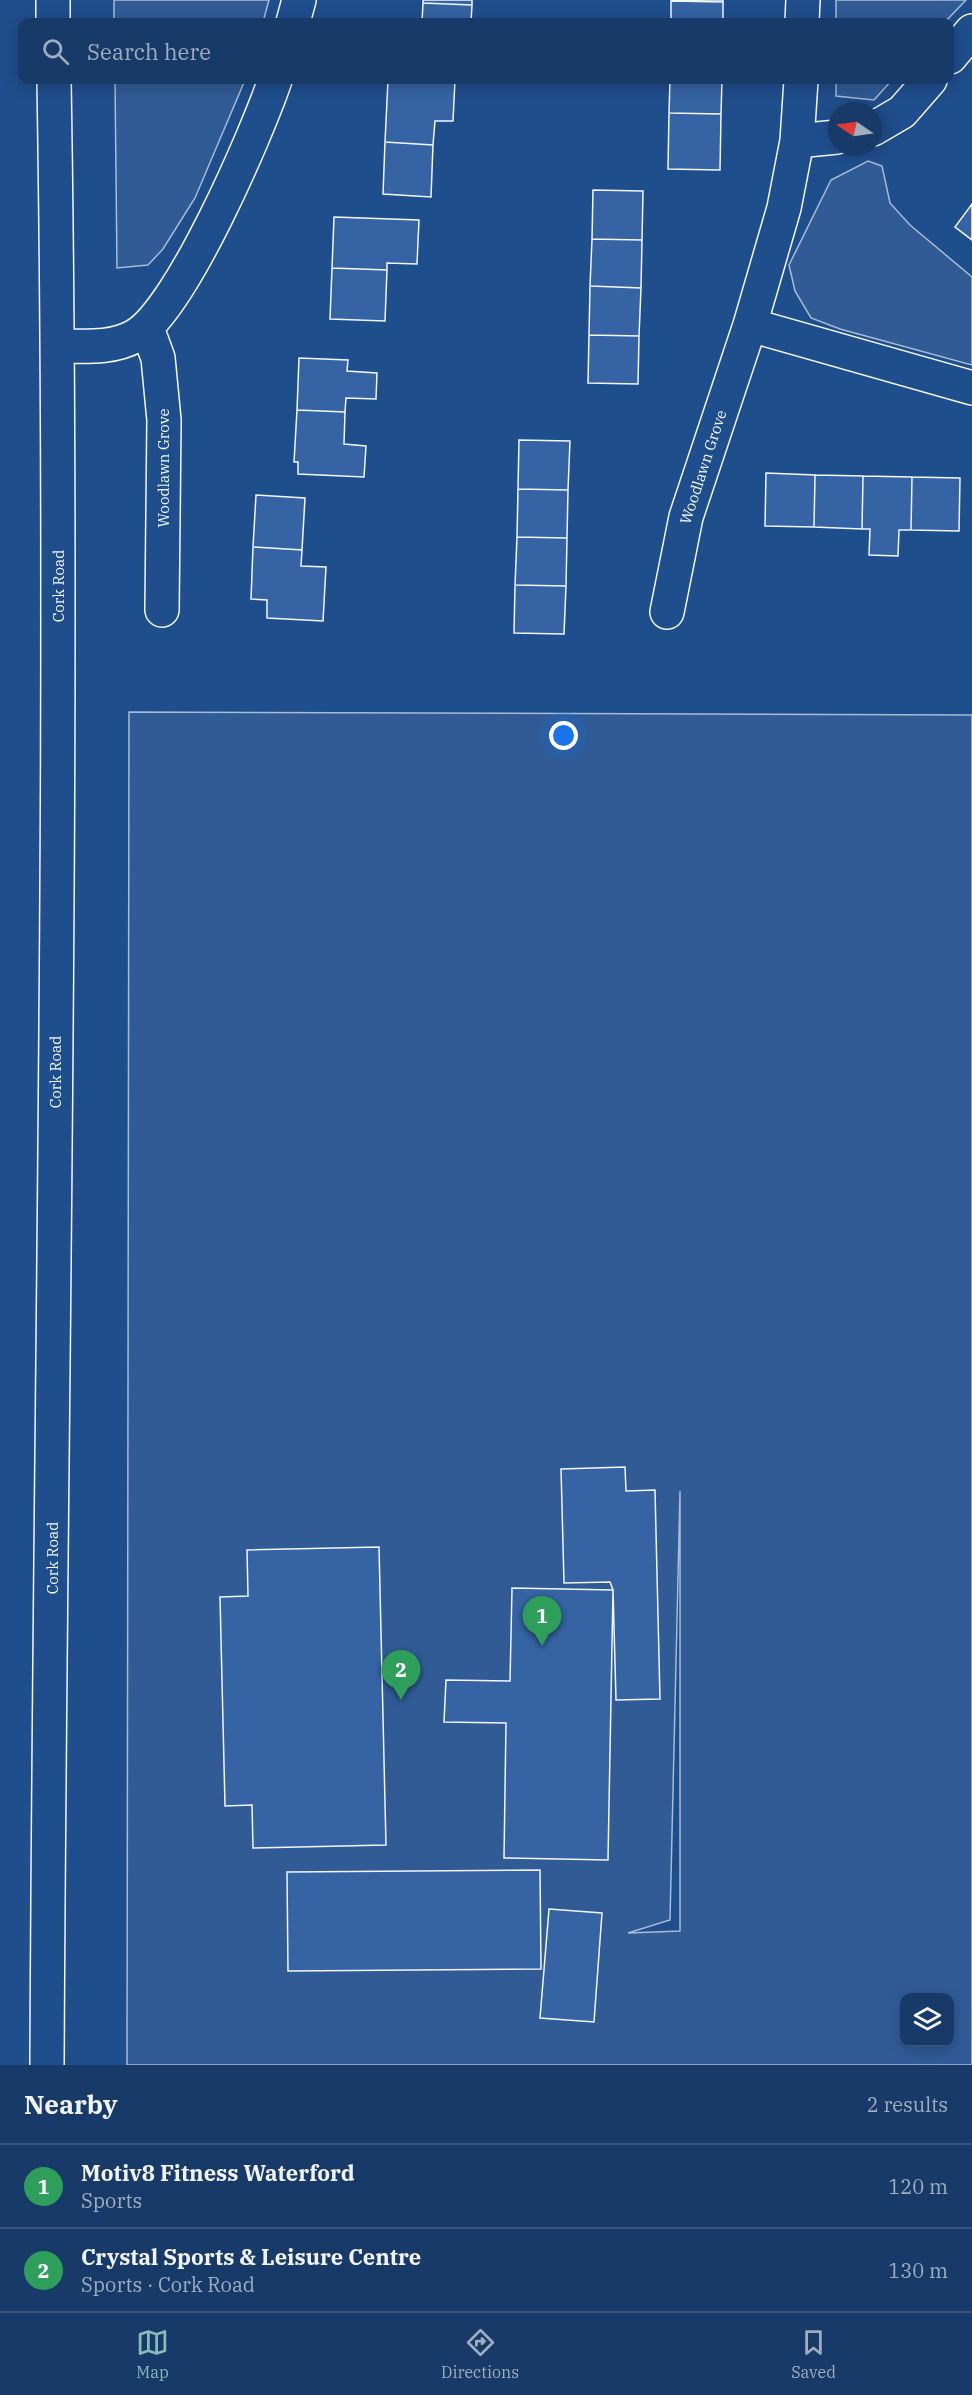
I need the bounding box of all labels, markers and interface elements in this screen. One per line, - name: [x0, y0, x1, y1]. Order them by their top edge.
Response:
- search box: [18, 18, 954, 84]
- icon: search: [39, 35, 72, 68]
- text: Search here: [87, 37, 211, 66]
- north arrow: [828, 102, 882, 156]
- street label: Woodlawn Grove: [676, 407, 730, 527]
- street label: Woodlawn Grove: [154, 408, 173, 528]
- street label: Cork Road: [49, 550, 68, 622]
- your location: [549, 721, 578, 750]
- street label: Cork Road: [46, 1036, 65, 1108]
- street label: Cork Road: [43, 1522, 62, 1594]
- pin: 1: [522, 1596, 562, 1646]
- pin: 2: [382, 1650, 420, 1700]
- map controls: [900, 1993, 954, 2047]
- button: layers: [900, 1993, 954, 2047]
- text: Nearby: [24, 2087, 118, 2121]
- text: 2 results: [867, 2091, 948, 2118]
- text: Motiv8 Fitness Waterford: [81, 2158, 355, 2187]
- text: 1: [38, 2173, 50, 2200]
- text: 120 m: [888, 2173, 948, 2200]
- text: Sports: [81, 2187, 142, 2214]
- text: Crystal Sports & Leisure Centre: [81, 2242, 421, 2271]
- text: 2: [38, 2257, 50, 2284]
- text: 130 m: [888, 2257, 948, 2284]
- text: Sports · Cork Road: [81, 2271, 255, 2298]
- tab: Map: [136, 2326, 169, 2382]
- tab: Directions: [441, 2326, 519, 2382]
- tab: Saved: [791, 2326, 836, 2382]

